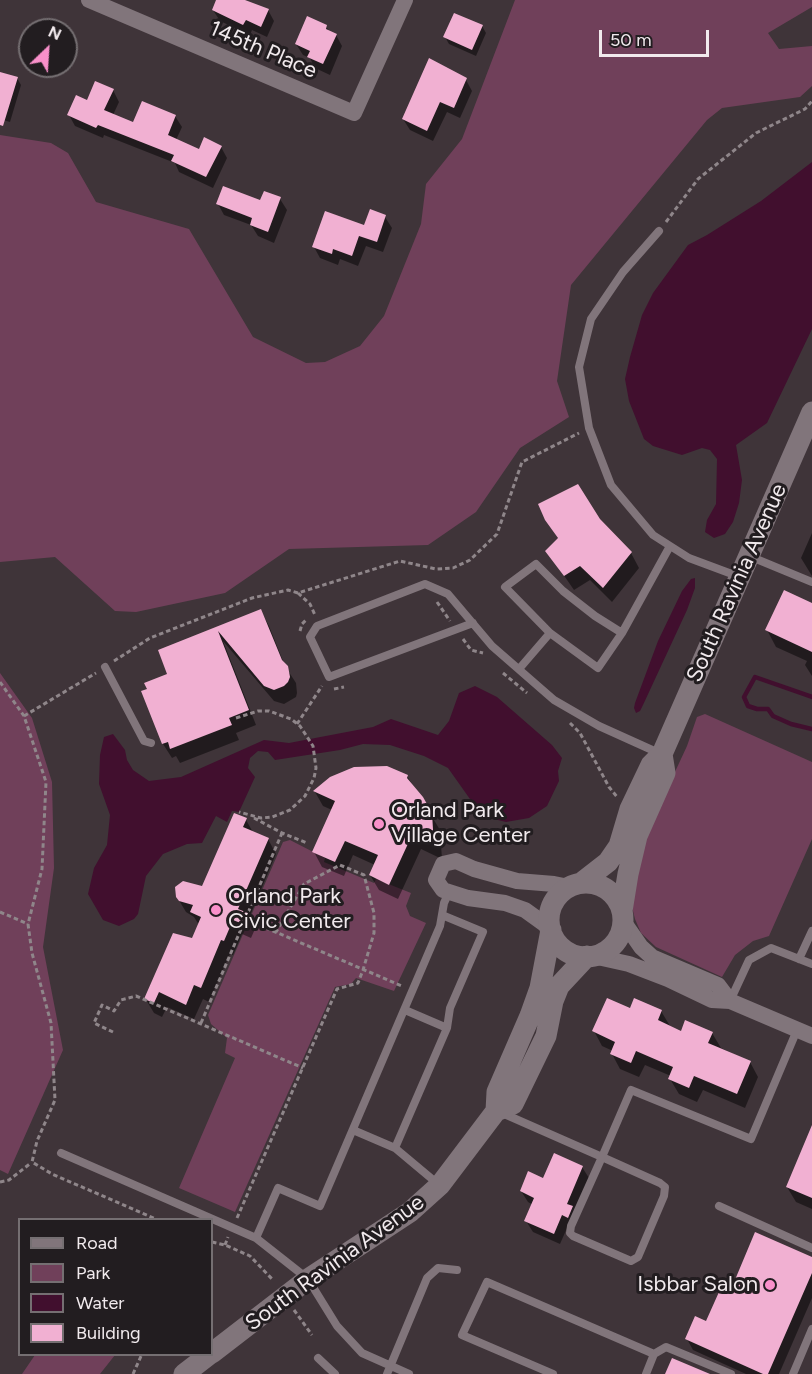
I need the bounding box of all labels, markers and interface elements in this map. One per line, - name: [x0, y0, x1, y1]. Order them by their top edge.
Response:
- street label: 145th Place: [205, 16, 321, 84]
- north arrow: [18, 18, 78, 78]
- scale bar: [602, 18, 712, 56]
- text: N: [45, 22, 65, 44]
- text: 50 m: [610, 29, 652, 51]
- street label: South Ravinia Avenue: [681, 480, 793, 686]
- place label: Orland Park Village Center: [391, 798, 530, 849]
- marker: Orland Park Village Center: [372, 817, 386, 831]
- place label: Orland Park Civic Center: [228, 884, 351, 936]
- marker: Orland Park Civic Center: [209, 903, 223, 917]
- street label: South Ravinia Avenue: [241, 1189, 429, 1337]
- legend: [18, 1218, 213, 1356]
- text: Road: [76, 1232, 117, 1254]
- text: Park: [76, 1262, 110, 1284]
- place label: Isbbar Salon: [637, 1272, 758, 1298]
- marker: Isbbar Salon: [763, 1278, 777, 1292]
- text: Water: [76, 1292, 124, 1314]
- text: Building: [76, 1322, 141, 1344]

